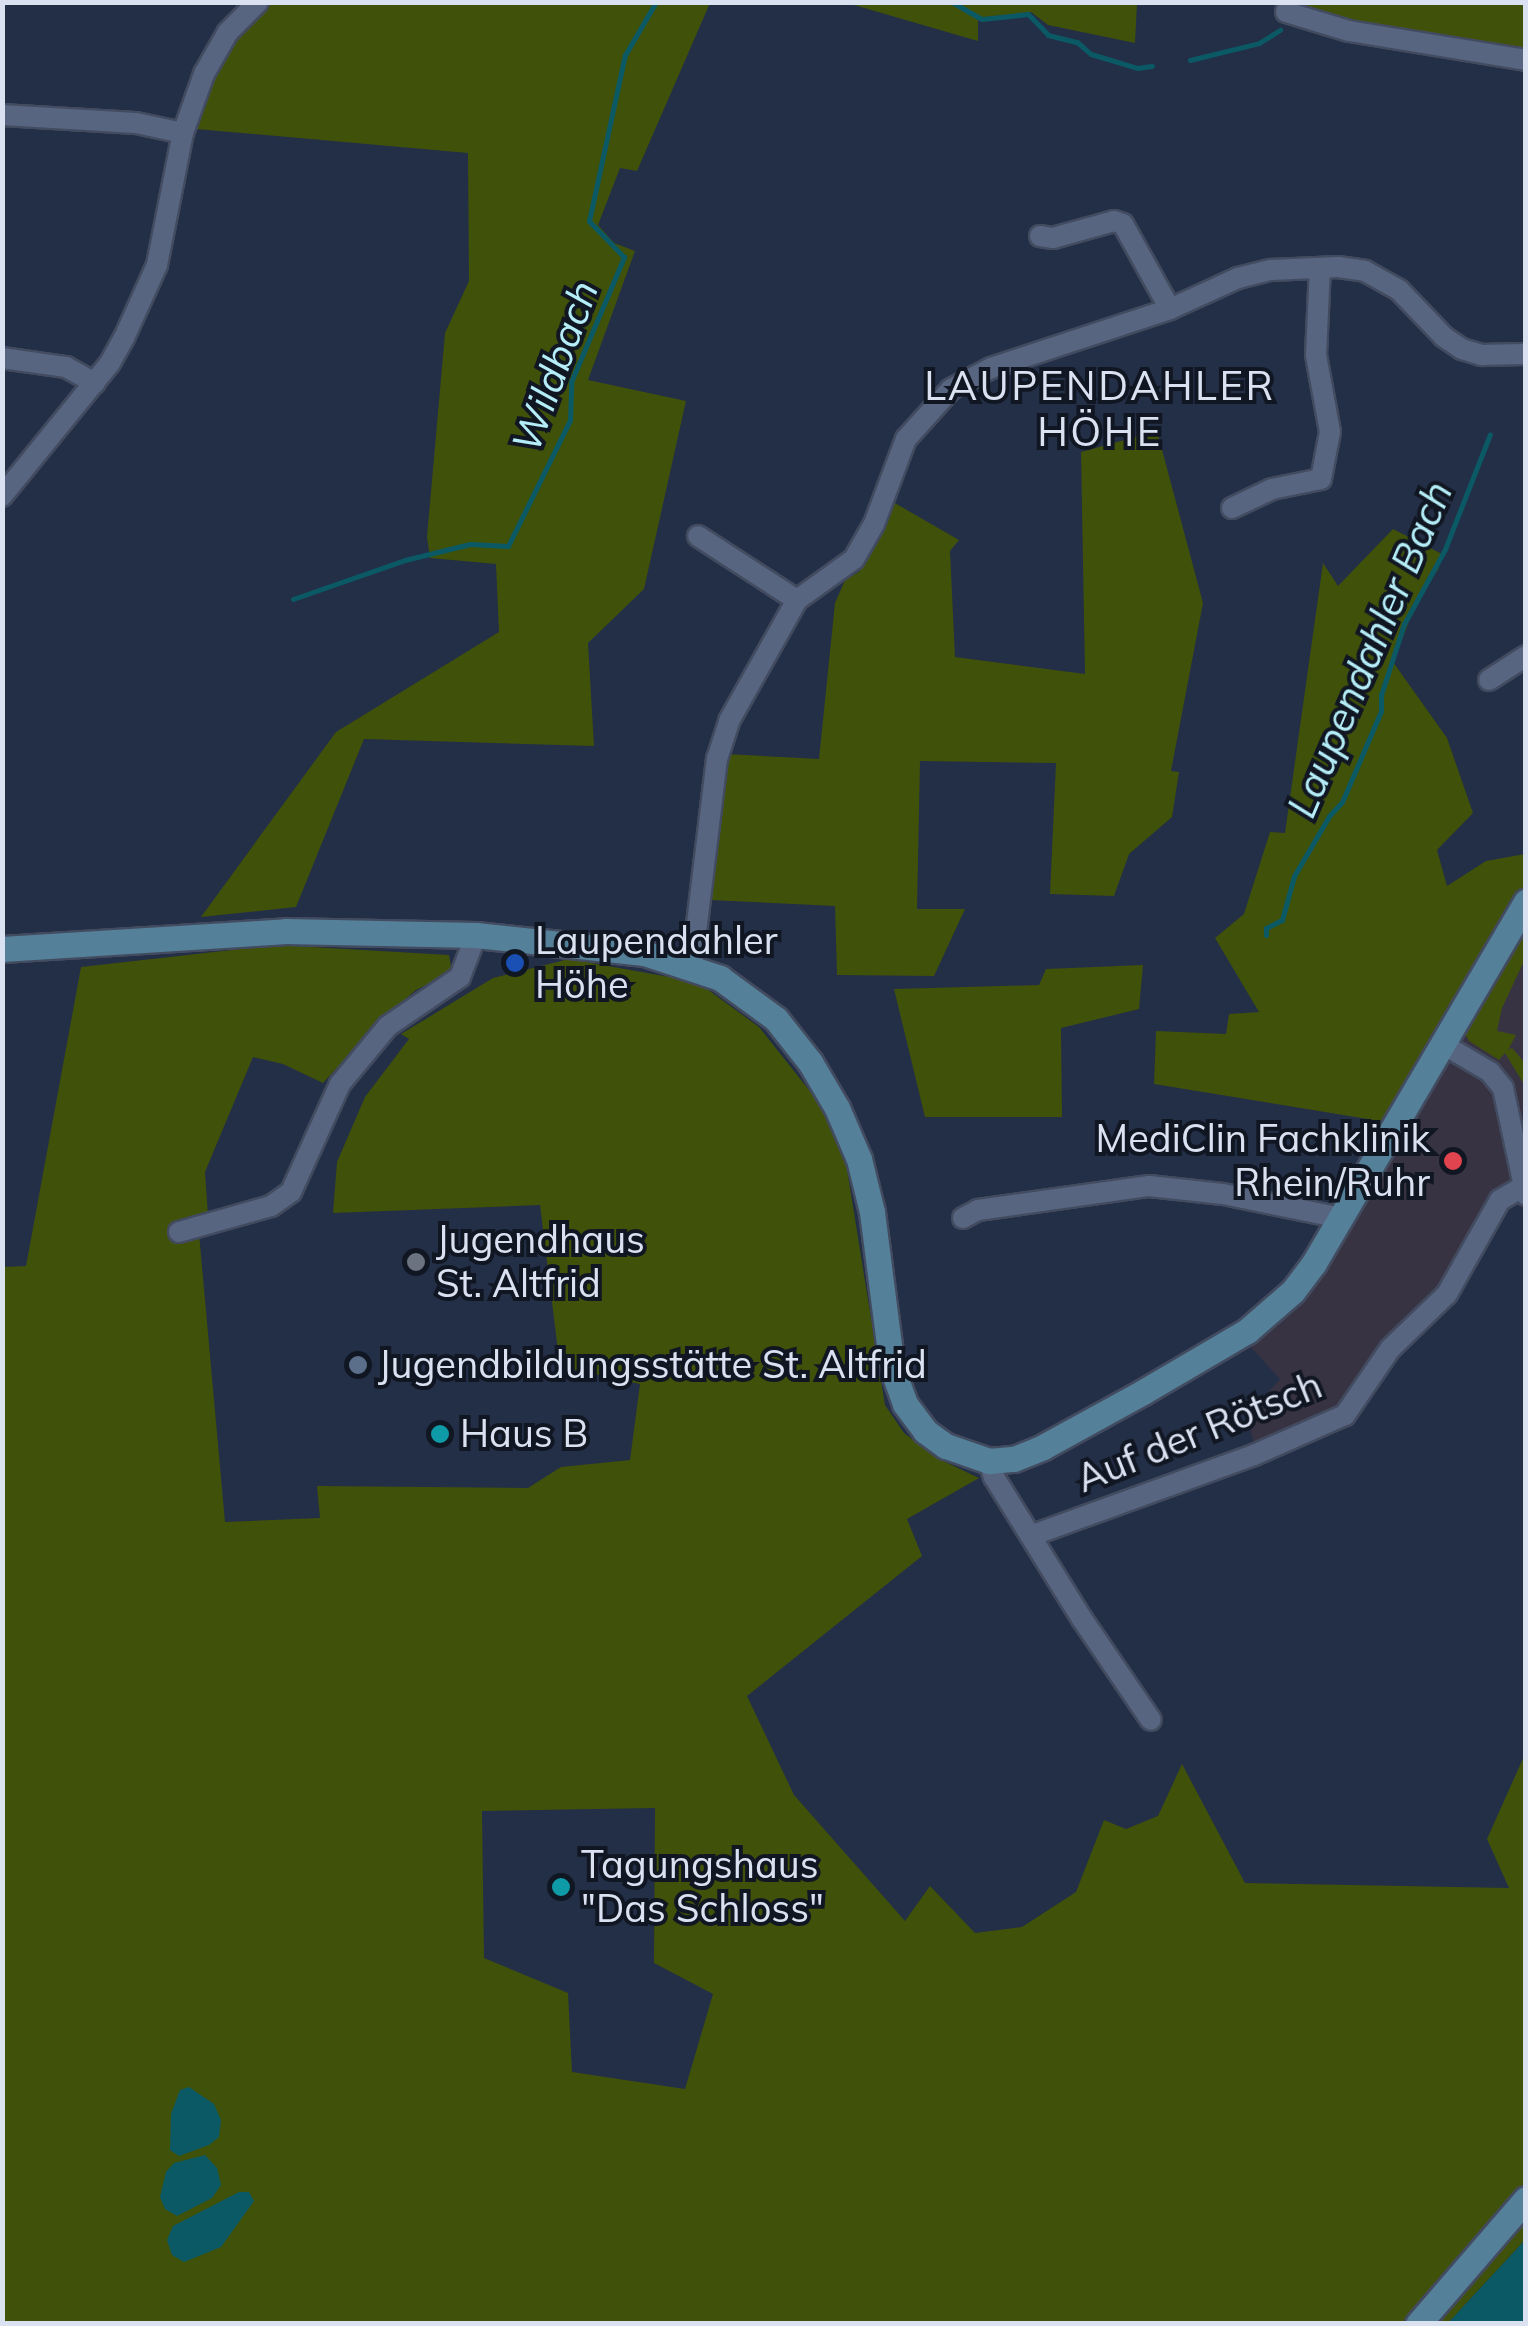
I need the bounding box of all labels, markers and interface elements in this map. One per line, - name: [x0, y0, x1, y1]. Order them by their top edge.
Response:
- water label: Wildbach: [501, 274, 607, 458]
- district label: LAUPENDAHLER HÖHE: [924, 361, 1276, 455]
- water label: Laupendahler Bach: [1277, 474, 1461, 824]
- place label: Laupendahler Höhe: [535, 918, 778, 1008]
- marker: Laupendahler Höhe: [504, 952, 526, 974]
- place label: MediClin Fachklinik Rhein/Ruhr: [1096, 1116, 1430, 1206]
- marker: MediClin Fachklinik Rhein/Ruhr: [1440, 1148, 1466, 1174]
- place label: Jugendhaus St. Altfrid: [436, 1217, 645, 1306]
- marker: Jugendhaus St. Altfrid: [405, 1251, 427, 1273]
- place label: Jugendbildungsstätte St. Altfrid: [378, 1342, 927, 1388]
- marker: Jugendbildungsstätte St. Altfrid: [347, 1354, 369, 1376]
- street label: Auf der Rötsch: [1070, 1362, 1328, 1502]
- place label: Haus B: [460, 1411, 588, 1457]
- marker: Haus B: [429, 1423, 451, 1445]
- place label: Tagungshaus "Das Schloss": [581, 1842, 824, 1932]
- marker: Tagungshaus "Das Schloss": [550, 1876, 572, 1898]

